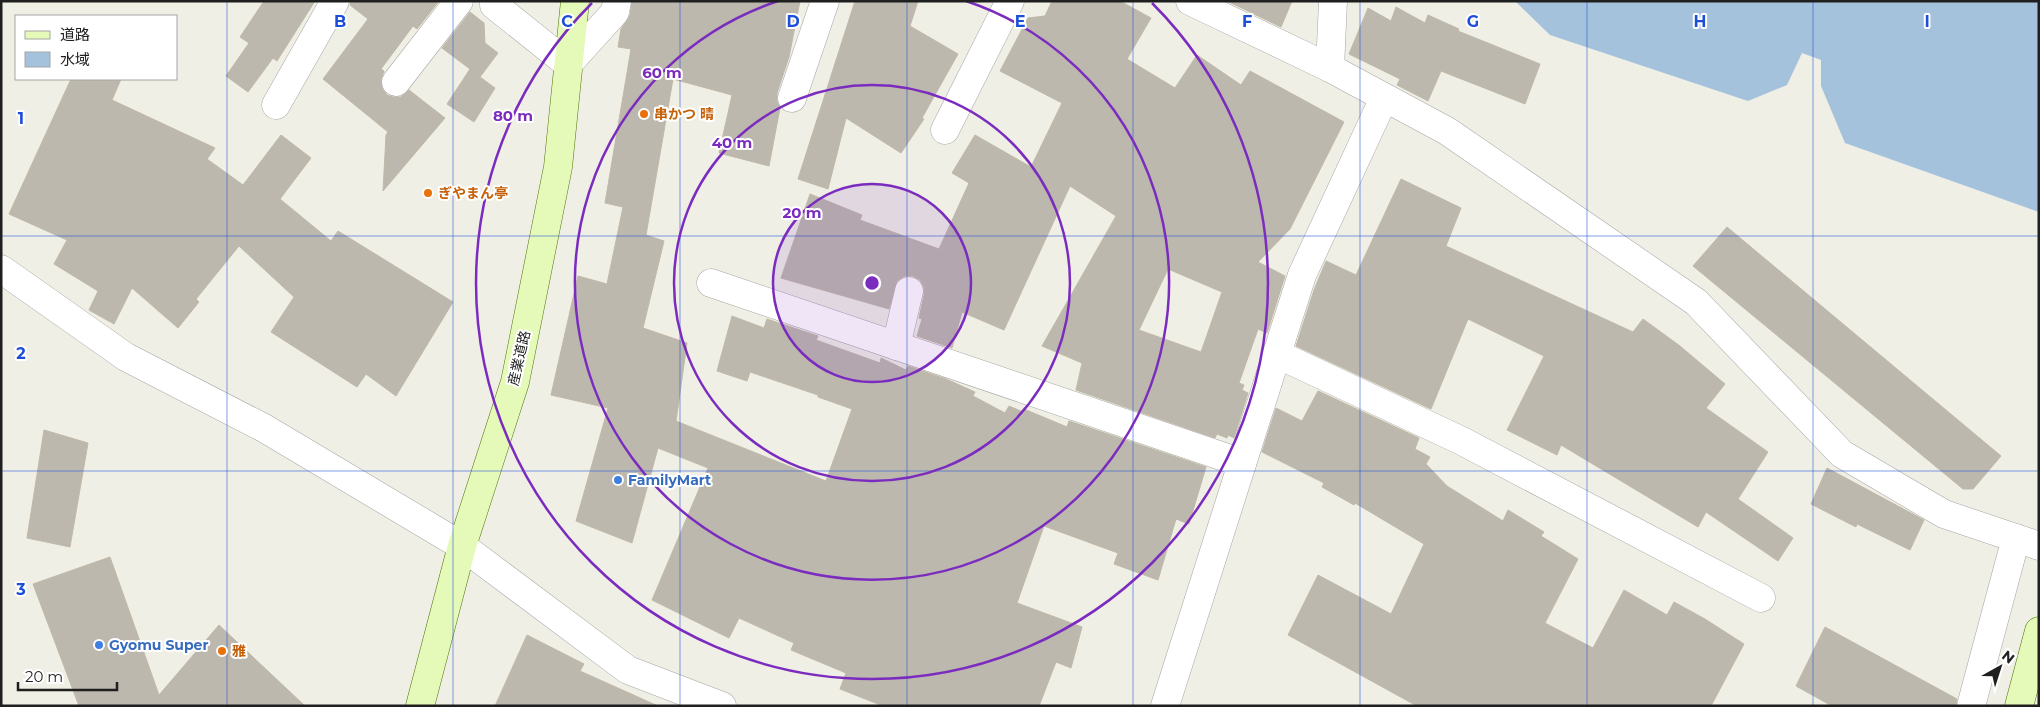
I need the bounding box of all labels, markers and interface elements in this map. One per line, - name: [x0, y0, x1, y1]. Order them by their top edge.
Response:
- text: B: [334, 12, 346, 31]
- text: C: [561, 12, 573, 31]
- text: D: [786, 12, 800, 31]
- text: E: [1015, 12, 1025, 31]
- text: F: [1242, 12, 1252, 31]
- text: G: [1467, 12, 1479, 31]
- text: H: [1694, 12, 1706, 31]
- text: I: [1924, 12, 1930, 31]
- legend: [15, 15, 178, 80]
- text: 道路: [60, 25, 90, 44]
- text: 水域: [60, 50, 90, 69]
- text: 60 m: [642, 63, 682, 82]
- place label: 串かつ 晴: [654, 105, 714, 123]
- text: 80 m: [493, 106, 533, 125]
- marker: 串かつ 晴: [638, 108, 650, 120]
- text: 1: [18, 109, 24, 128]
- text: 40 m: [712, 133, 752, 152]
- place label: ぎやまん亭: [438, 184, 508, 202]
- marker: ぎやまん亭: [422, 187, 434, 199]
- text: 20 m: [782, 203, 822, 222]
- centre of rings: [863, 274, 881, 292]
- street label: 産業道路: [504, 329, 534, 387]
- text: 2: [16, 344, 26, 363]
- place label: FamilyMart: [628, 471, 711, 489]
- marker: FamilyMart: [612, 474, 624, 486]
- text: 3: [15, 580, 26, 599]
- place label: Gyomu Super: [109, 636, 208, 654]
- marker: Gyomu Super: [93, 639, 105, 651]
- place label: 雅: [232, 642, 246, 660]
- north arrow: [1975, 642, 2025, 692]
- marker: 雅: [216, 645, 228, 657]
- text: N: [1998, 646, 2018, 667]
- scale bar: [18, 660, 116, 692]
- text: 20 m: [25, 667, 63, 686]

